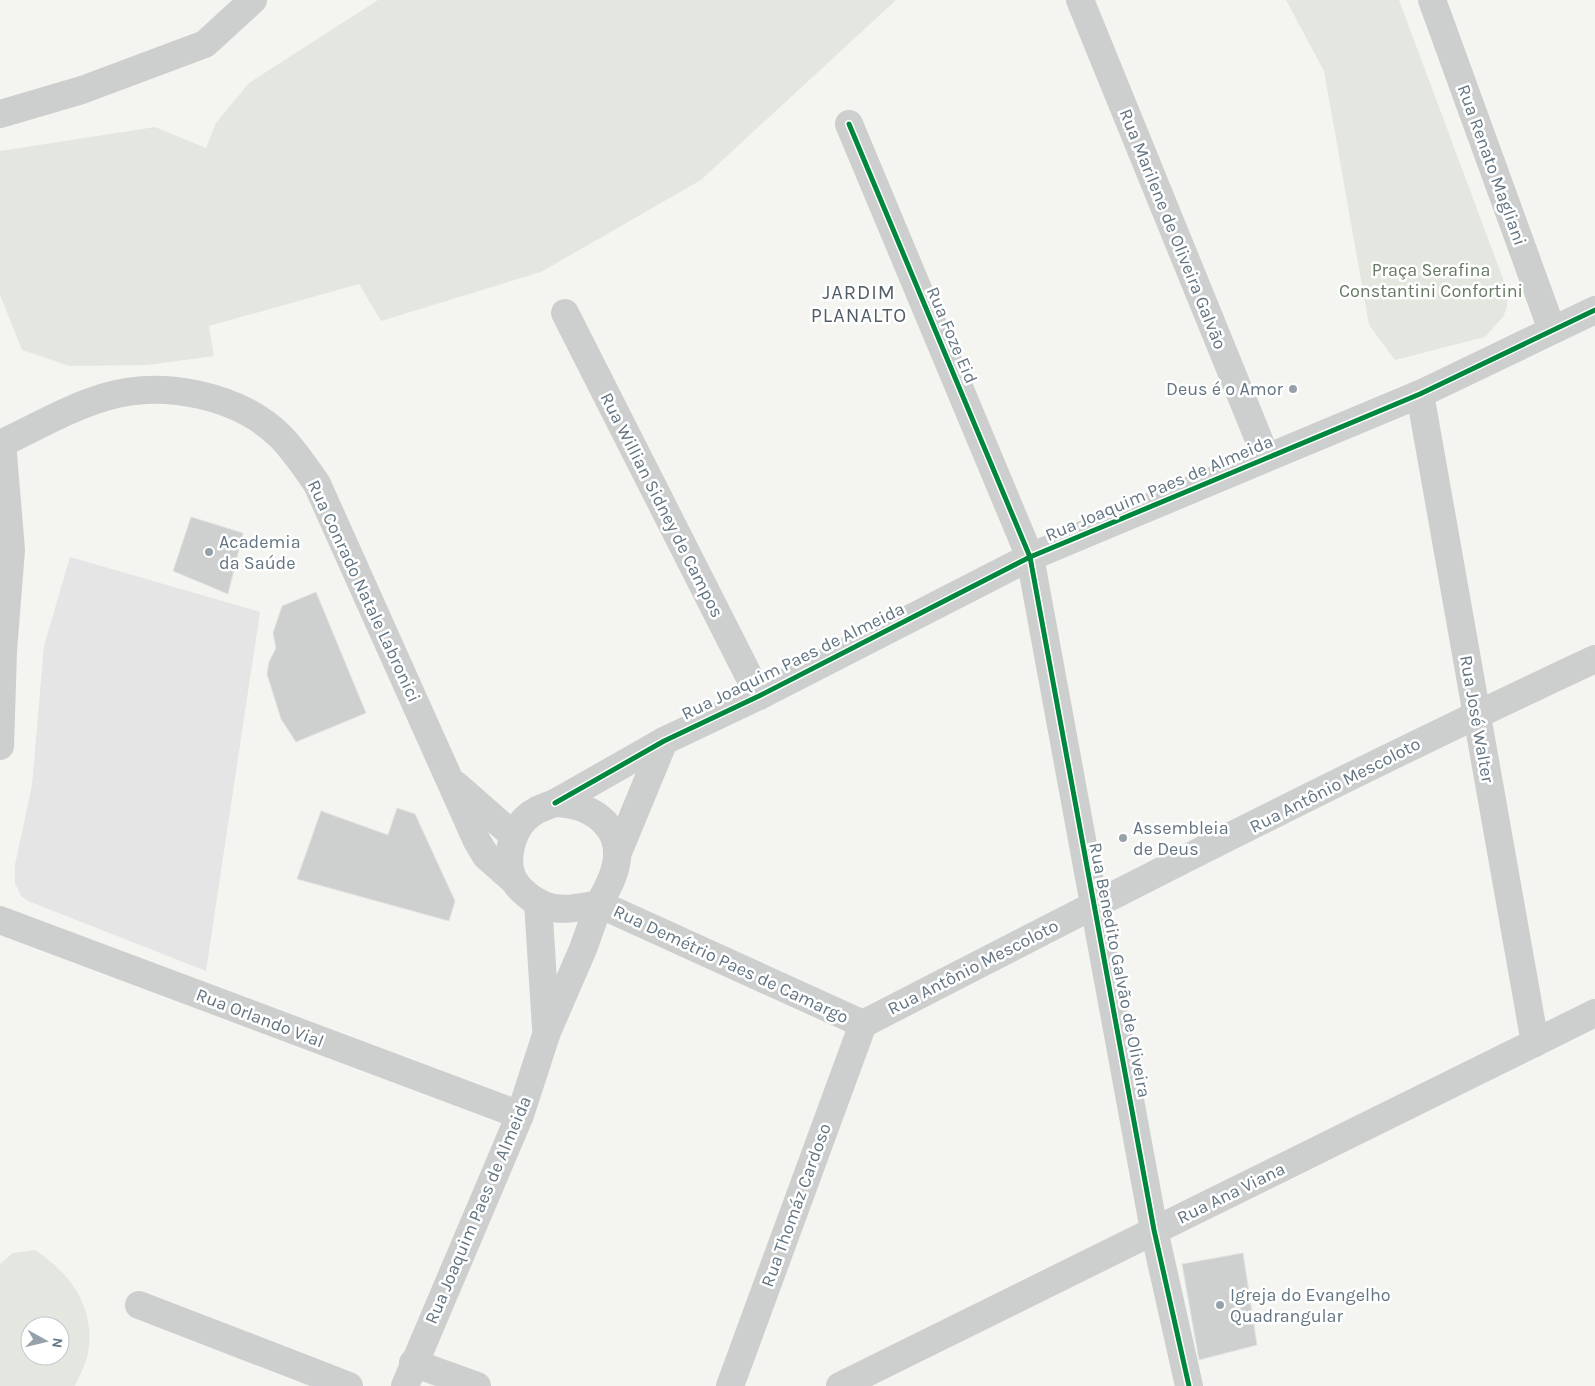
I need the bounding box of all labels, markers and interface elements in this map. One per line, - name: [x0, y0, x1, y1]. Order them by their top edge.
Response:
- street label: Rua Renato Magliani: [1453, 81, 1531, 249]
- street label: Rua Marilene de Oliveira Galvão: [1115, 105, 1231, 353]
- park label: Praça Serafina Constantini Confortini: [1339, 259, 1523, 302]
- district label: JARDIM PLANALTO: [811, 281, 907, 327]
- street label: Rua Foze Eid: [922, 283, 982, 387]
- place label: Deus é o Amor: [1166, 378, 1283, 400]
- marker: Deus é o Amor: [1287, 383, 1299, 395]
- street label: Rua Willian Sidney de Campos: [596, 389, 728, 621]
- street label: Rua Joaquim Paes de Almeida: [1042, 430, 1276, 546]
- street label: Rua Conrado Natale Labronici: [303, 476, 425, 706]
- place label: Academia da Saúde: [219, 531, 301, 574]
- marker: Academia da Saúde: [203, 546, 215, 558]
- street label: Rua Joaquim Paes de Almeida: [678, 597, 908, 725]
- street label: Rua José Walter: [1455, 653, 1499, 785]
- street label: Rua Antônio Mescoloto: [1246, 732, 1424, 838]
- place label: Assembleia de Deus: [1133, 817, 1229, 860]
- marker: Assembleia de Deus: [1117, 832, 1129, 844]
- street label: Rua Benedito Galvão de Oliveira: [1084, 841, 1156, 1099]
- street label: Rua Demétrio Paes de Camargo: [610, 900, 852, 1028]
- street label: Rua Antônio Mescoloto: [884, 914, 1062, 1020]
- street label: Rua Orlando Vial: [193, 983, 327, 1053]
- street label: Rua Joaquim Paes de Almeida: [420, 1093, 536, 1327]
- street label: Rua Thomáz Cardoso: [756, 1120, 836, 1290]
- street label: Rua Ana Viana: [1173, 1157, 1289, 1229]
- place label: Igreja do Evangelho Quadrangular: [1230, 1284, 1391, 1327]
- marker: Igreja do Evangelho Quadrangular: [1214, 1299, 1226, 1311]
- north arrow: [20, 1316, 70, 1366]
- text: N: [48, 1337, 66, 1349]

